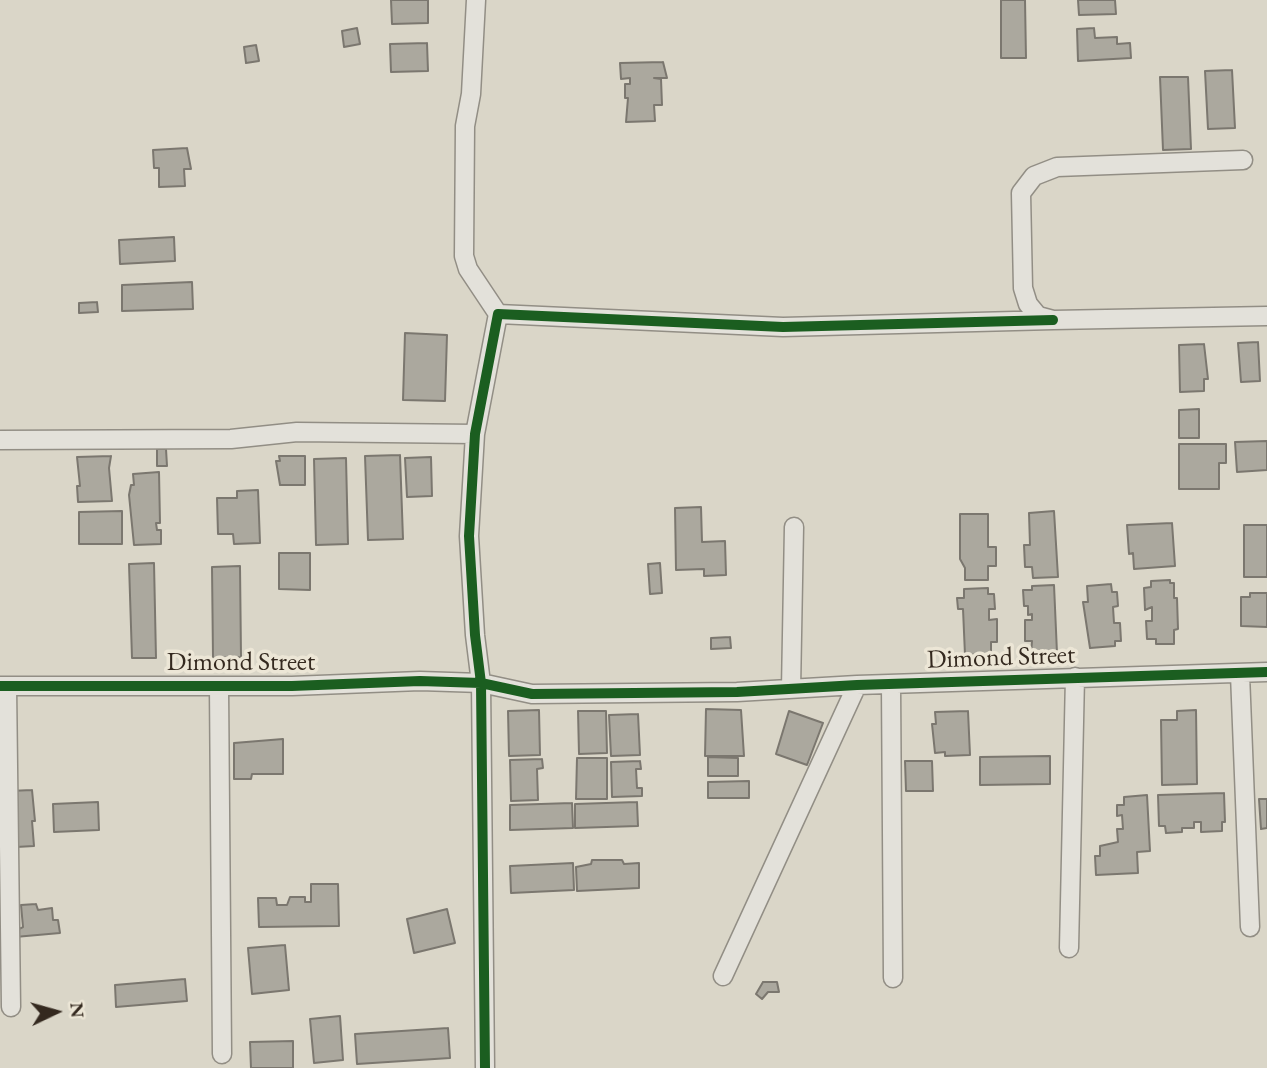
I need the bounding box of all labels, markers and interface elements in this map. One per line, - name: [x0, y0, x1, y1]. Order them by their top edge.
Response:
- street label: Dimond Street: [926, 640, 1076, 676]
- street label: Dimond Street: [167, 647, 315, 679]
- north arrow: [21, 977, 91, 1047]
- text: N: [64, 1001, 91, 1019]

